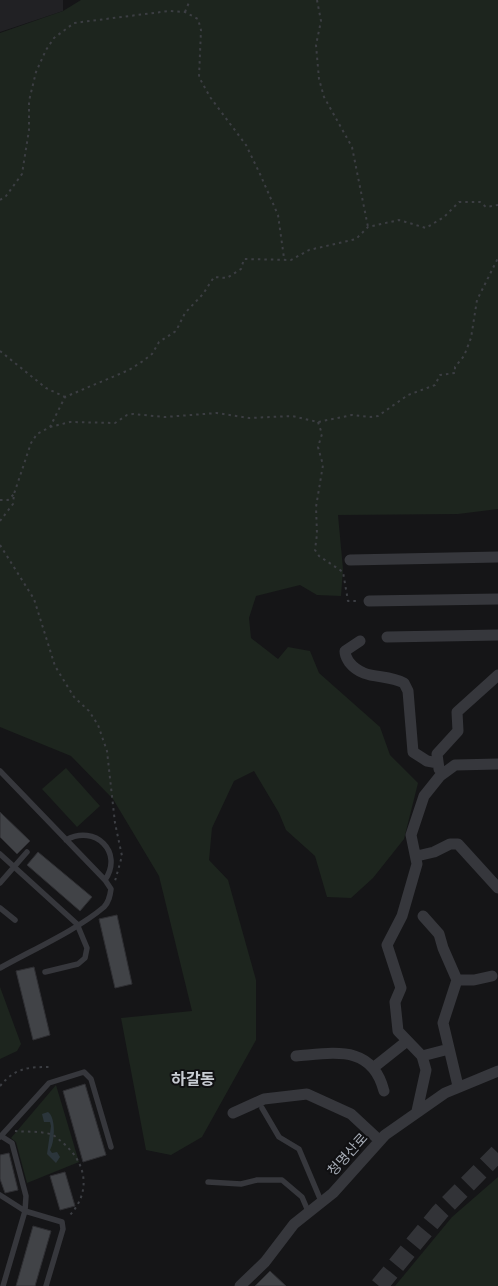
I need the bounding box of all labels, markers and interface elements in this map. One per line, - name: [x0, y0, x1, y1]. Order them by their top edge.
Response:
- district label: 하갈동: [171, 1069, 215, 1088]
- street label: 청명산로: [323, 1129, 371, 1179]

